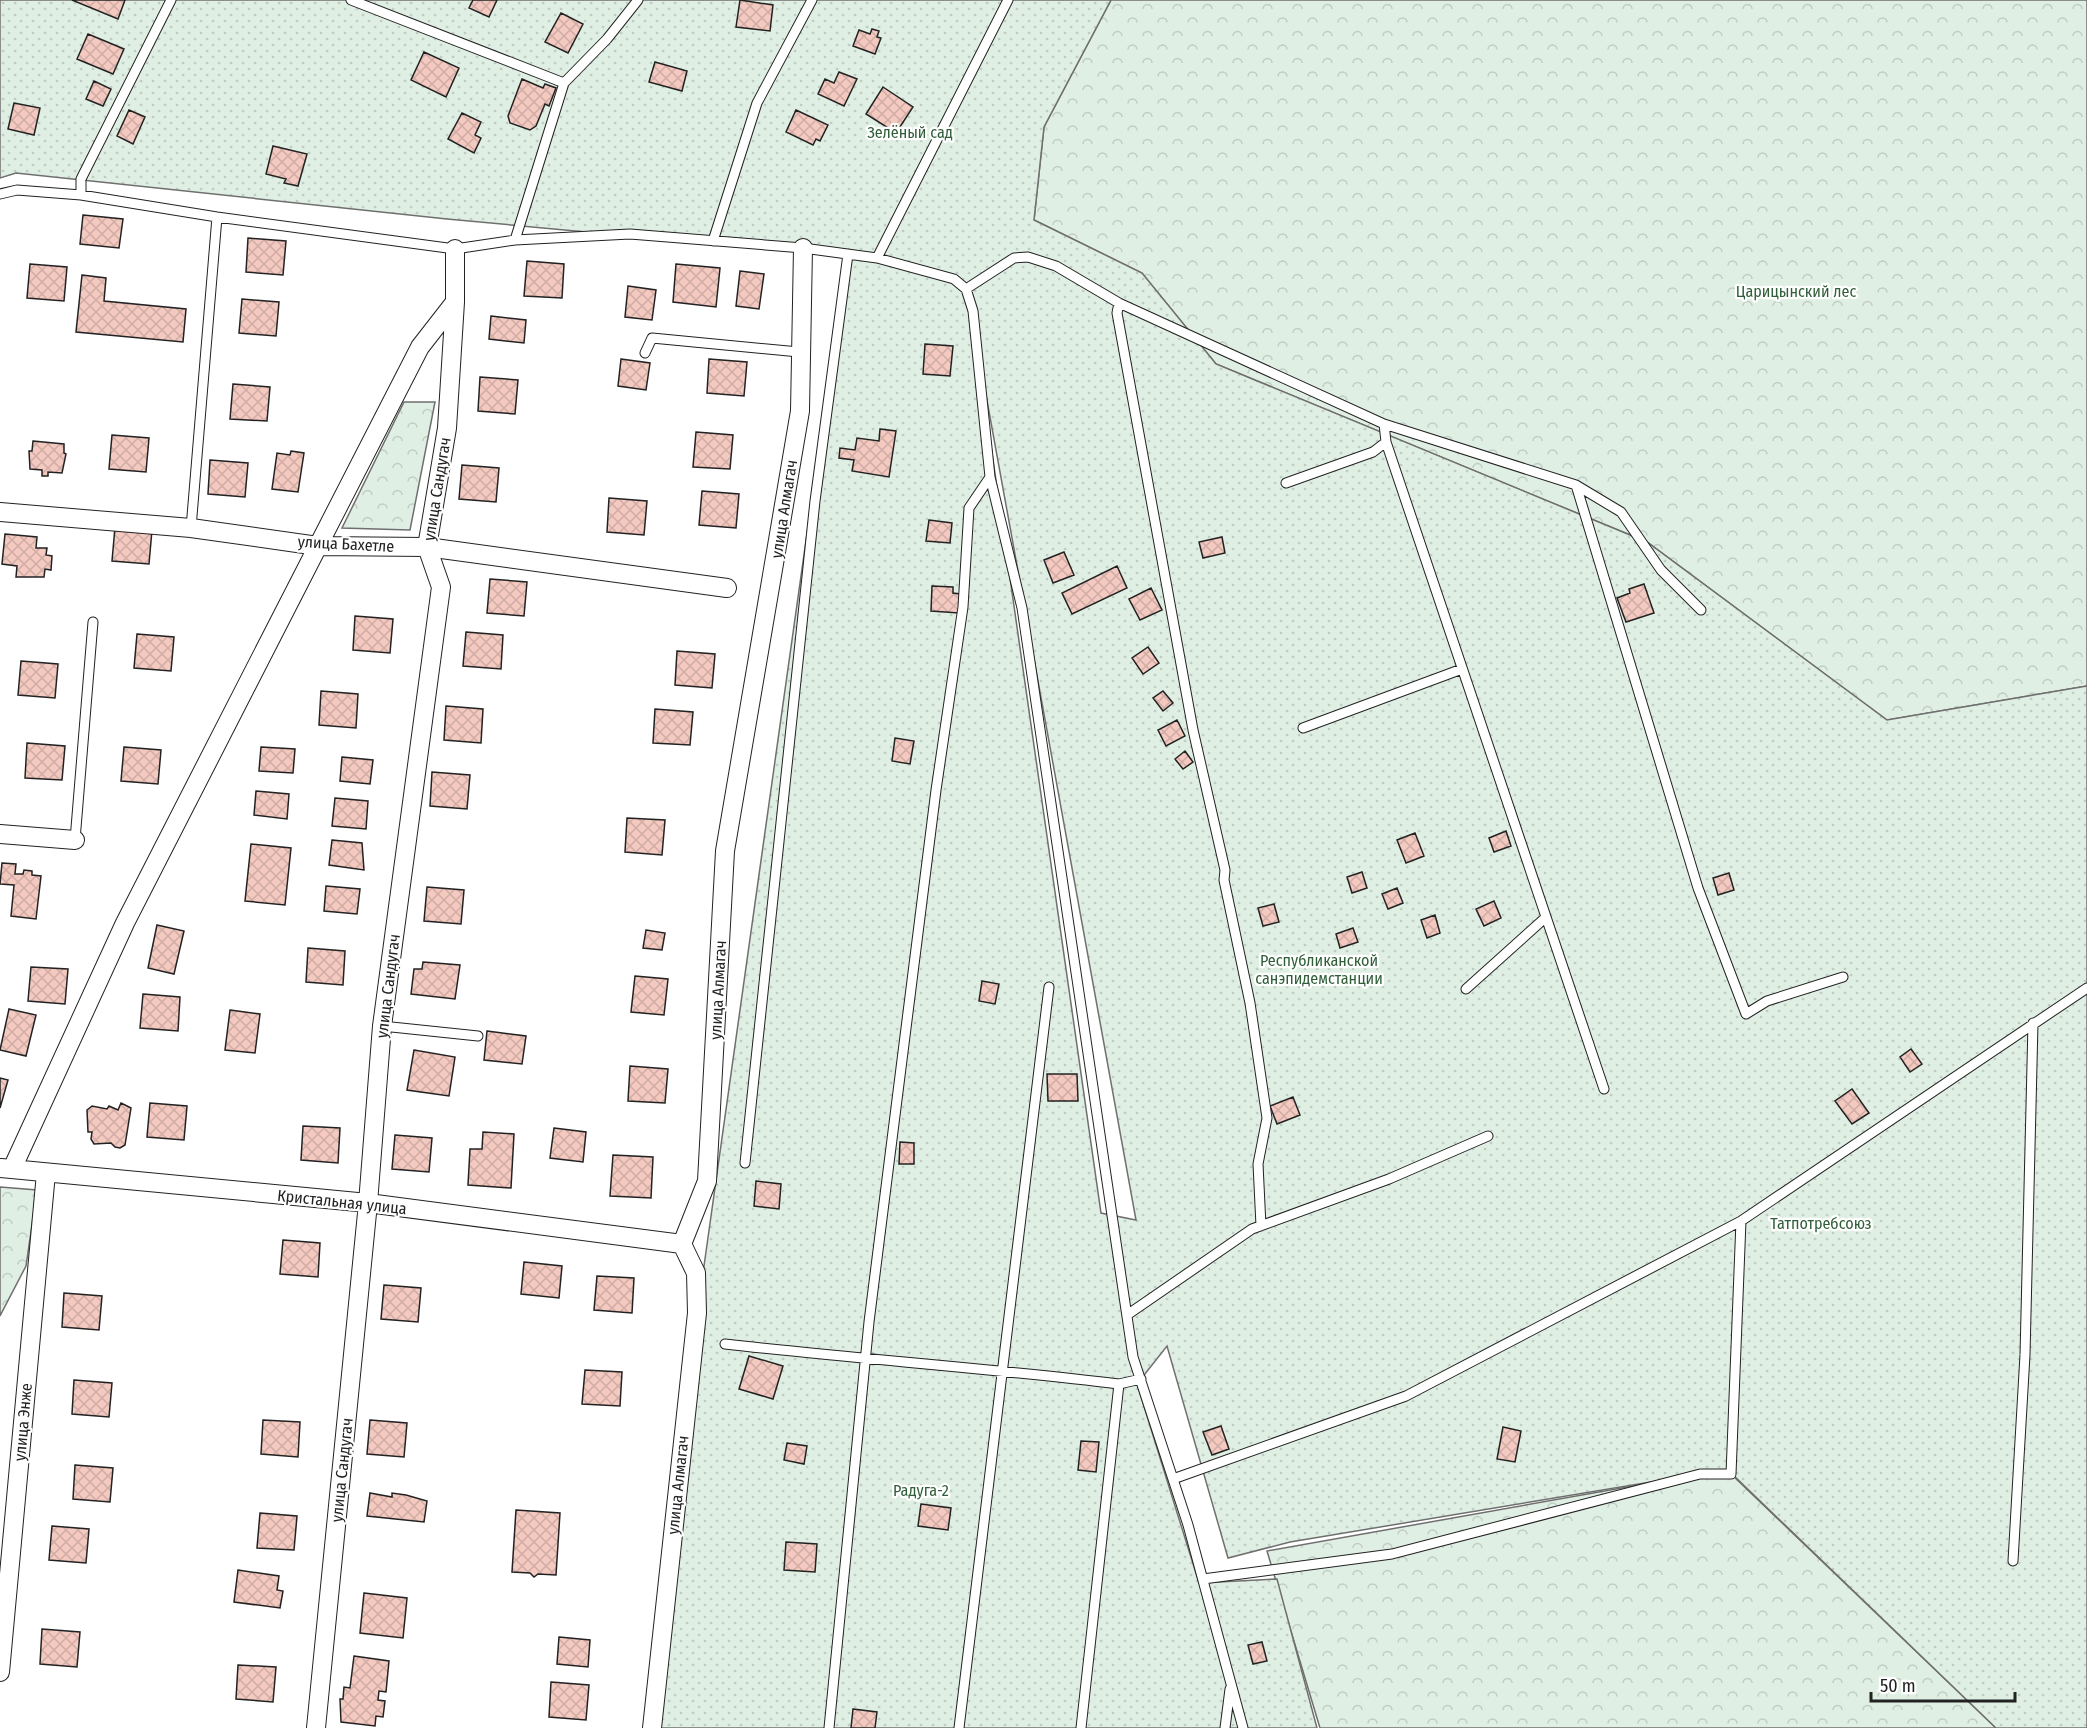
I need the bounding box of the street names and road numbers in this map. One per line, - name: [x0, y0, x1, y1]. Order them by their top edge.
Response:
- street label: улица Сандугач: [419, 436, 455, 542]
- street label: улица Алмагач: [767, 458, 801, 560]
- street label: улица Бахетле: [297, 532, 395, 556]
- street label: улица Сандугач: [372, 933, 404, 1039]
- street label: улица Алмагач: [706, 940, 730, 1040]
- street label: Кристальная улица: [276, 1186, 408, 1218]
- street label: улица Энже: [10, 1382, 36, 1462]
- street label: улица Сандугач: [327, 1417, 357, 1523]
- street label: улица Алмагач: [663, 1435, 693, 1535]

